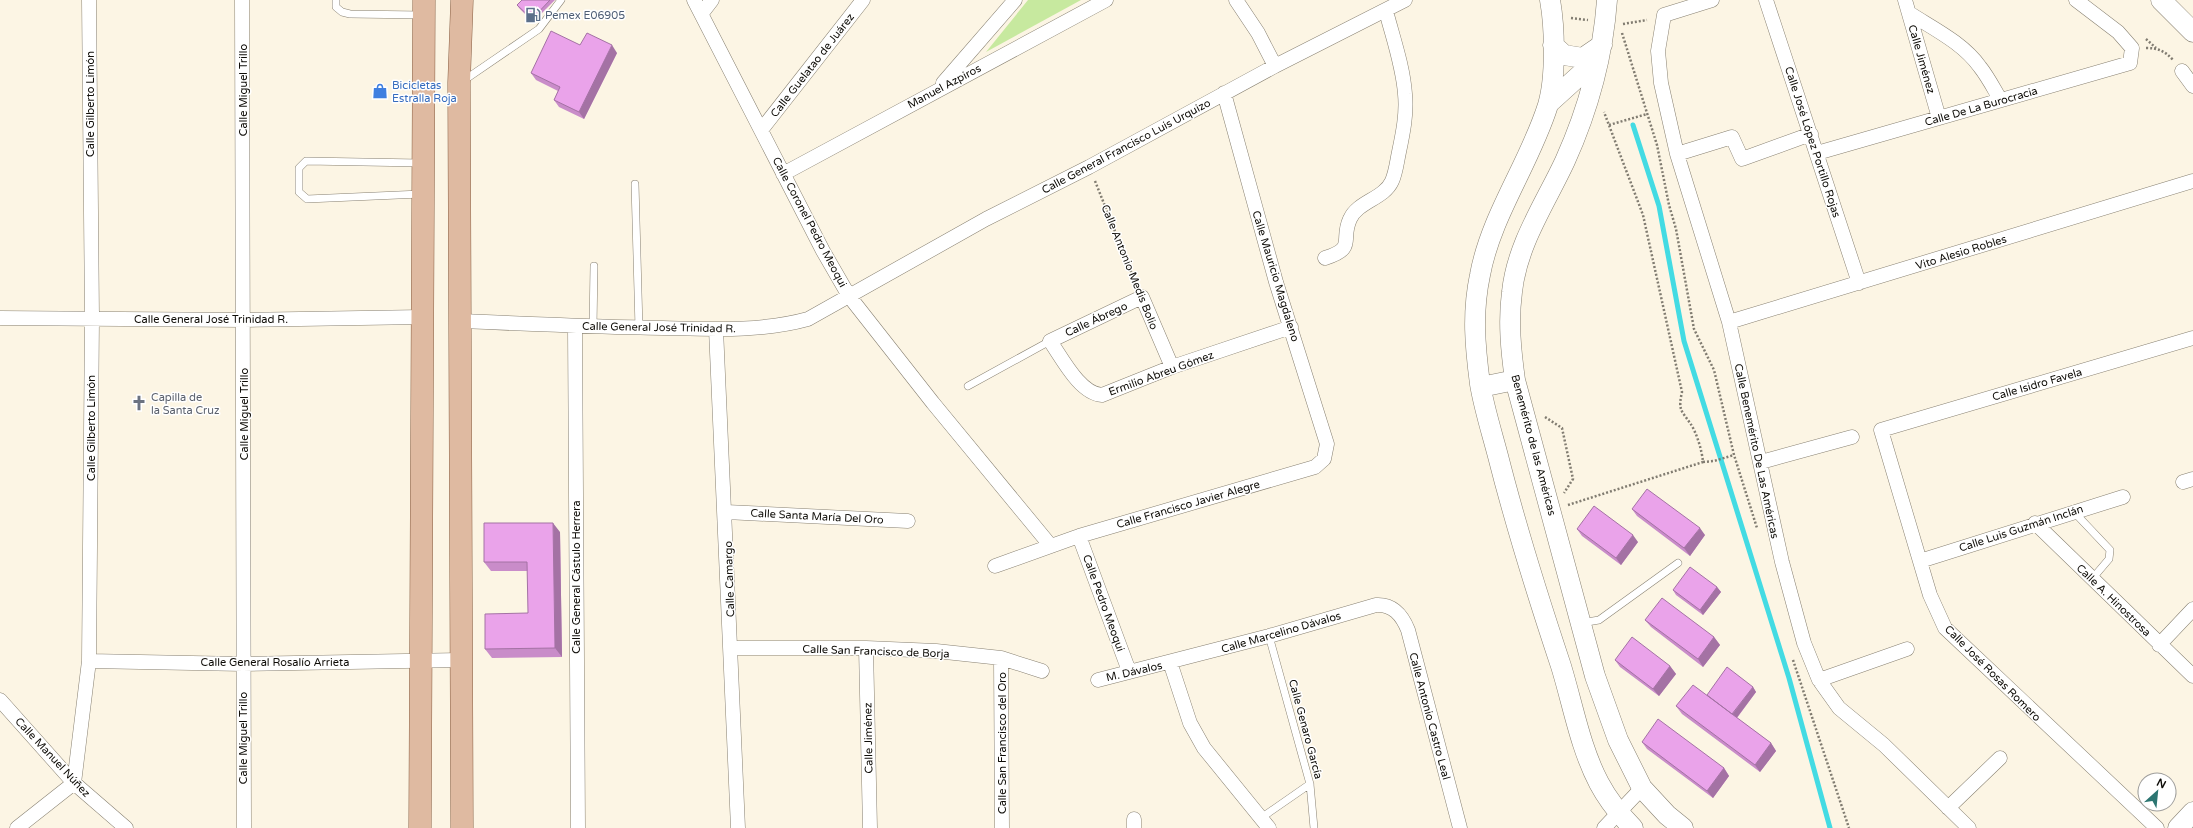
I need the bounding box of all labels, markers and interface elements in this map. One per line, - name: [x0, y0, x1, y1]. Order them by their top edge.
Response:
- fuel station icon: Pemex E06905: [524, 6, 542, 24]
- place label: Pemex E06905: [545, 9, 625, 22]
- street label: Calle Guelatao de Juárez: [768, 10, 857, 120]
- street label: Calle Jiménez: [1905, 23, 1938, 96]
- street label: Calle Miguel Trillo: [237, 44, 250, 136]
- street label: Calle Gilberto Limón: [84, 51, 97, 157]
- street label: Manuel Azpiros: [905, 62, 983, 111]
- street label: Calle José López Portillo Rojas: [1782, 65, 1843, 219]
- place label: Bicicletas Estralla Roja: [392, 79, 457, 105]
- shop icon: Bicicletas Estralla Roja: [371, 82, 389, 100]
- street label: Calle De La Burocracia: [1923, 84, 2039, 129]
- street label: Calle General Francisco Luis Urquizo: [1040, 96, 1213, 197]
- street label: Calle Coronel Pedro Meoqui: [770, 155, 849, 290]
- street label: Calle Antonio Medis Bolio: [1098, 203, 1161, 332]
- street label: Calle Mauricio Magdaleno: [1249, 209, 1302, 343]
- street label: Vito Alesio Robles: [1914, 232, 2008, 272]
- street label: Calle Ábrego: [1063, 298, 1130, 340]
- street label: Calle General José Trinidad R.: [134, 313, 288, 326]
- street label: Calle General José Trinidad R.: [582, 320, 736, 335]
- street label: Ermilio Abreu Gómez: [1107, 348, 1216, 399]
- street label: Calle Benemérito De Las Américas: [1732, 362, 1781, 540]
- street label: Calle Isidro Favela: [1991, 365, 2084, 404]
- street label: Calle Miguel Trillo: [238, 368, 251, 460]
- street label: Benemérito de las Américas: [1508, 373, 1559, 517]
- street label: Calle Gilberto Limón: [85, 375, 98, 481]
- place label: Capilla de la Santa Cruz: [151, 391, 220, 417]
- church icon: Capilla de la Santa Cruz: [130, 394, 148, 412]
- street label: Calle Francisco Javier Alegre: [1115, 478, 1261, 531]
- street label: Calle General Cástulo Herrera: [570, 500, 583, 654]
- street label: Calle Luis Guzmán Inclán: [1957, 502, 2085, 555]
- street label: Calle Santa María Del Oro: [750, 507, 884, 526]
- street label: Calle Camargo: [722, 540, 737, 617]
- street label: Calle Pedro Meoqui: [1080, 553, 1127, 653]
- street label: Calle A. Hinostrosa: [2074, 562, 2154, 639]
- street label: Calle Marcelino Dávalos: [1220, 609, 1342, 656]
- street label: Calle José Rosas Romero: [1942, 623, 2044, 724]
- street label: Calle San Francisco de Borja: [802, 642, 950, 661]
- street label: Calle Antonio Castro Leal: [1406, 651, 1453, 781]
- street label: Calle General Rosalío Arrieta: [201, 656, 349, 669]
- street label: M. Dávalos: [1105, 659, 1163, 684]
- street label: Calle San Francisco del Oro: [996, 672, 1009, 814]
- street label: Calle Genaro García: [1286, 678, 1325, 780]
- street label: Calle Miguel Trillo: [237, 692, 250, 784]
- street label: Calle Jiménez: [861, 702, 876, 774]
- street label: Calle Manuel Núñez: [12, 715, 93, 800]
- north arrow: [2137, 772, 2177, 812]
- text: N: [2154, 776, 2168, 791]

